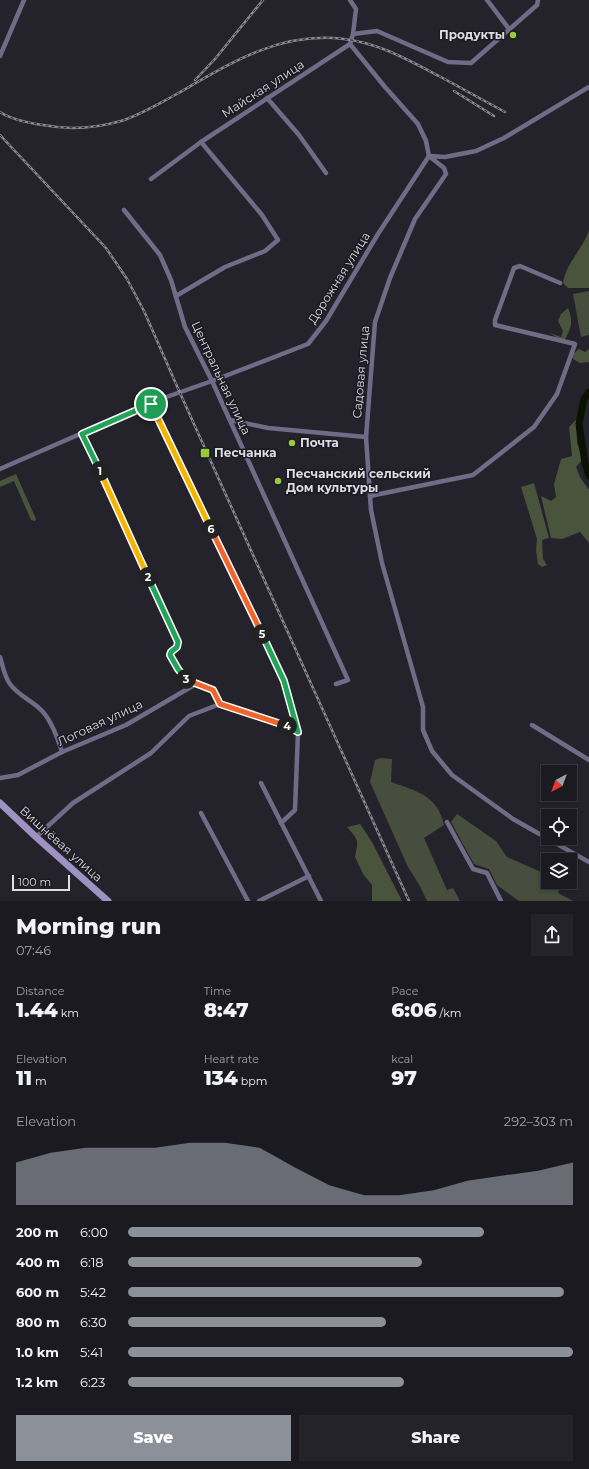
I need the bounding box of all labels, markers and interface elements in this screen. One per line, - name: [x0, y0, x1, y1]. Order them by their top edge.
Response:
- place label: Продукты: [439, 27, 505, 42]
- marker: Продукты: [508, 30, 518, 40]
- street label: Майская улица: [219, 56, 307, 121]
- street label: Дорожная улица: [304, 229, 373, 326]
- street label: Центральная улица: [189, 319, 254, 437]
- street label: Садовая улица: [349, 325, 372, 419]
- pin: [134, 387, 168, 421]
- icon: arrive: [140, 393, 162, 415]
- place label: Почта: [300, 435, 339, 450]
- marker: Почта: [287, 438, 297, 448]
- place label: Песчанка: [214, 445, 277, 460]
- marker: Песчанка: [199, 447, 211, 459]
- pin: 1: [90, 461, 110, 481]
- text: 1: [98, 464, 102, 478]
- place label: Песчанский сельский Дом культуры: [286, 466, 431, 495]
- marker: Песчанский сельский Дом культуры: [273, 476, 283, 486]
- pin: 6: [201, 519, 221, 539]
- text: 6: [207, 522, 215, 536]
- pin: 2: [138, 567, 158, 587]
- text: 2: [145, 570, 151, 584]
- pin: 5: [252, 624, 272, 644]
- text: 5: [259, 627, 265, 641]
- pin: 3: [176, 669, 196, 689]
- text: 3: [183, 672, 189, 686]
- street label: Логовая улица: [55, 696, 145, 749]
- pin: 4: [277, 716, 297, 736]
- text: 4: [283, 719, 291, 733]
- north arrow: [541, 765, 577, 801]
- map controls: [541, 765, 577, 889]
- street label: Вишнёвая улица: [17, 803, 106, 885]
- button: locate: [541, 809, 577, 845]
- button: layers: [541, 853, 577, 889]
- scale bar: [12, 873, 70, 892]
- text: 100 m: [18, 875, 51, 889]
- text: Morning run: [16, 913, 161, 940]
- button: share: [531, 914, 573, 956]
- text: 07:46: [16, 942, 51, 958]
- text: Distance: [16, 984, 64, 998]
- text: Time: [204, 984, 231, 998]
- text: Pace: [391, 984, 418, 998]
- text: 1.44: [16, 998, 58, 1022]
- text: 8:47: [204, 998, 249, 1022]
- text: 6:06: [391, 998, 437, 1022]
- text: km: [58, 1006, 79, 1020]
- text: /km: [437, 1006, 461, 1020]
- text: Elevation: [16, 1052, 67, 1066]
- text: Heart rate: [204, 1052, 259, 1066]
- text: kcal: [391, 1052, 413, 1066]
- text: 11: [16, 1066, 32, 1090]
- text: 134: [204, 1066, 238, 1090]
- text: 97: [391, 1066, 417, 1090]
- text: m: [32, 1074, 47, 1088]
- text: bpm: [238, 1074, 267, 1088]
- text: Elevation: [16, 1113, 76, 1129]
- text: 292–303 m: [504, 1113, 573, 1129]
- text: 200 m: [16, 1224, 59, 1240]
- text: 6:00: [80, 1224, 108, 1240]
- text: 400 m: [16, 1254, 60, 1270]
- text: 6:18: [80, 1254, 104, 1270]
- text: 600 m: [16, 1284, 59, 1300]
- text: 5:42: [80, 1284, 106, 1300]
- text: 800 m: [16, 1314, 60, 1330]
- text: 6:30: [80, 1314, 107, 1330]
- text: 1.0 km: [16, 1344, 59, 1360]
- text: 5:41: [80, 1344, 103, 1360]
- text: 1.2 km: [16, 1374, 58, 1390]
- text: 6:23: [80, 1374, 105, 1390]
- button: Save: [16, 1415, 291, 1461]
- button: Share: [299, 1415, 573, 1461]

